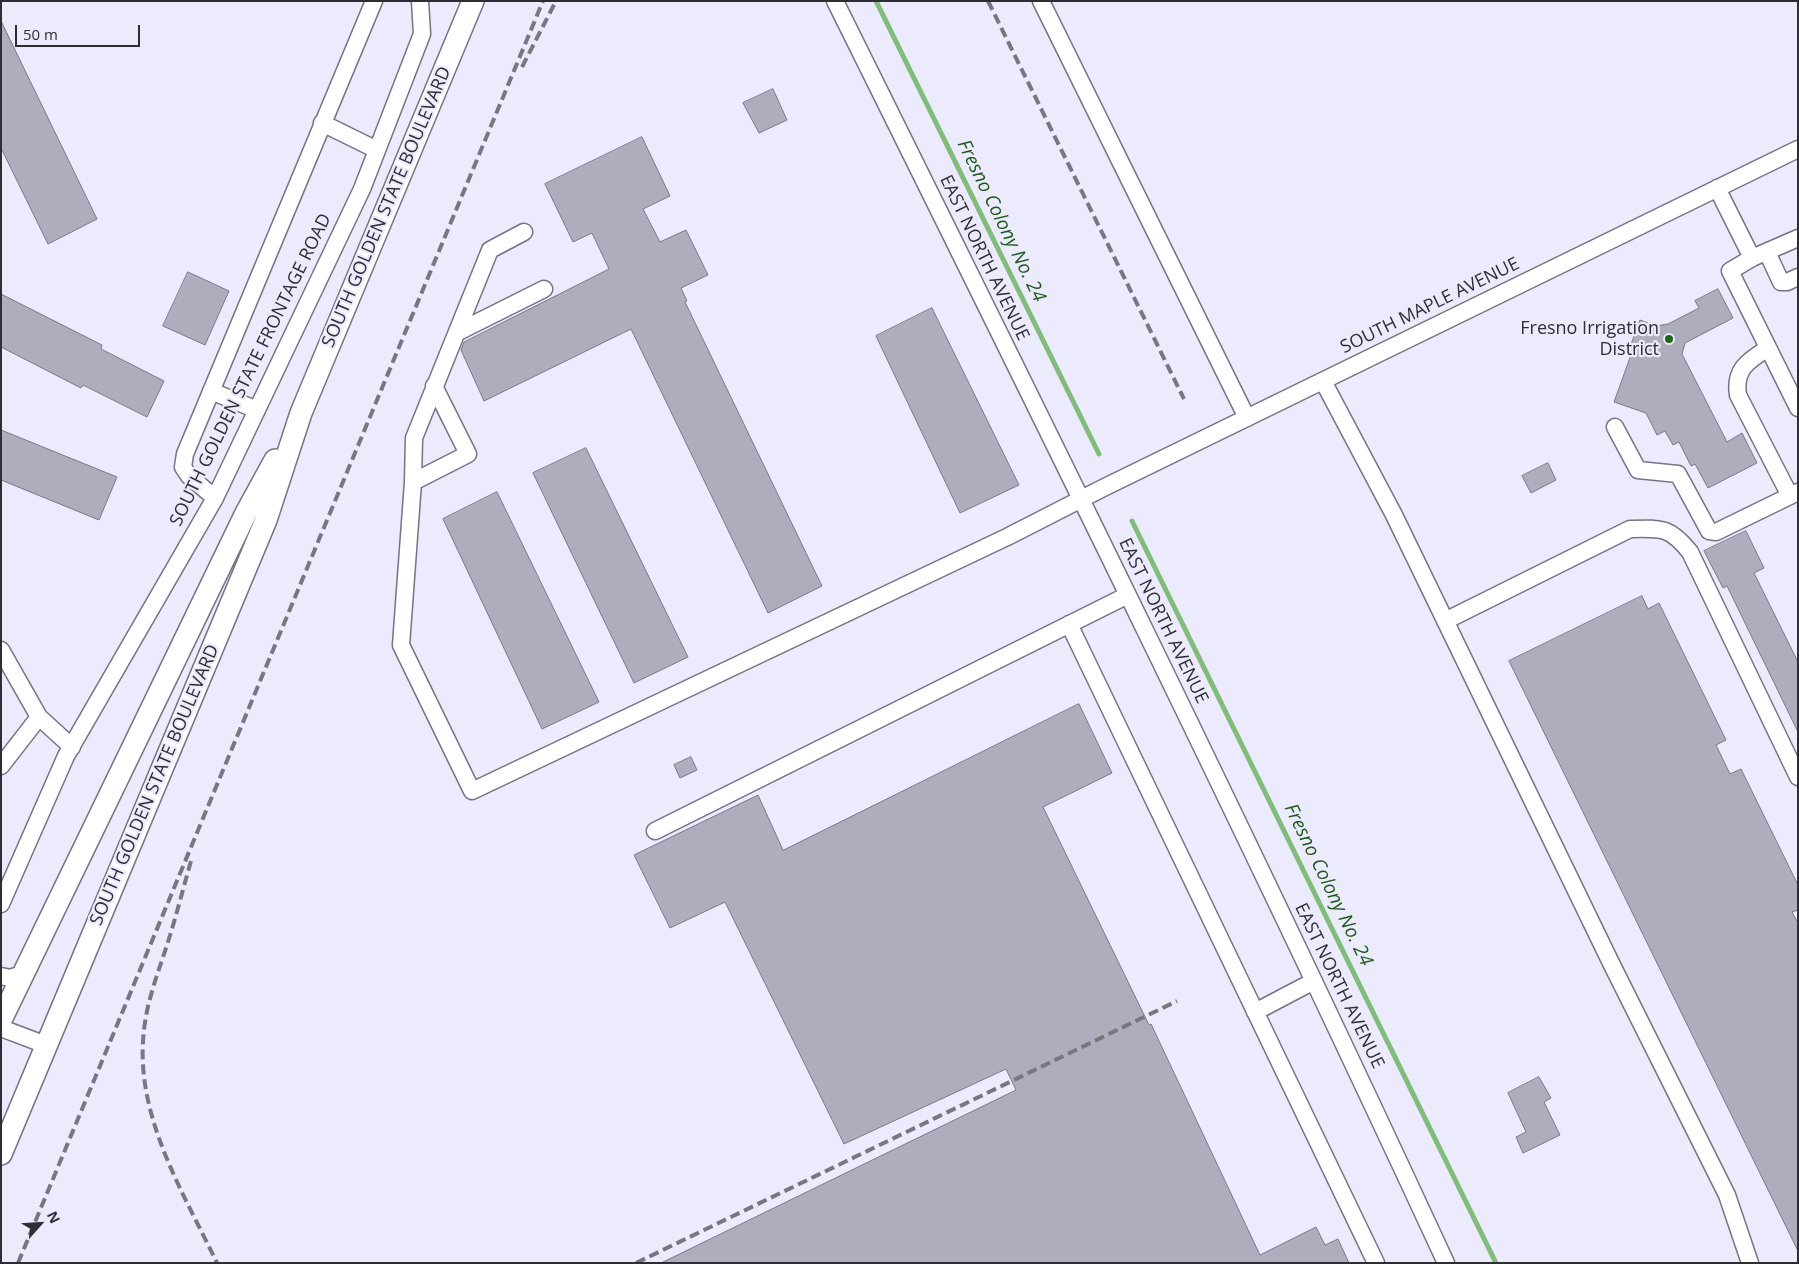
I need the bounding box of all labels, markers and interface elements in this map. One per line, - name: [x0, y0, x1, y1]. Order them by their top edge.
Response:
- scale bar: [18, 15, 142, 47]
- text: 50 m: [23, 24, 58, 44]
- street label: SOUTH GOLDEN STATE BOULEVARD: [318, 63, 456, 351]
- water label: Fresno Colony No. 24: [952, 136, 1050, 306]
- street label: EAST NORTH AVENUE: [935, 172, 1033, 344]
- street label: SOUTH GOLDEN STATE FRONTAGE ROAD: [166, 210, 336, 530]
- street label: SOUTH MAPLE AVENUE: [1337, 253, 1523, 359]
- place label: Fresno Irrigation District: [1520, 318, 1659, 360]
- marker: Fresno Irrigation District: [1663, 333, 1675, 345]
- street label: EAST NORTH AVENUE: [1114, 535, 1212, 707]
- street label: SOUTH GOLDEN STATE BOULEVARD: [86, 641, 224, 929]
- water label: Fresno Colony No. 24: [1279, 800, 1377, 970]
- street label: EAST NORTH AVENUE: [1290, 900, 1388, 1072]
- north arrow: [15, 1199, 65, 1249]
- text: N: [43, 1208, 65, 1226]

